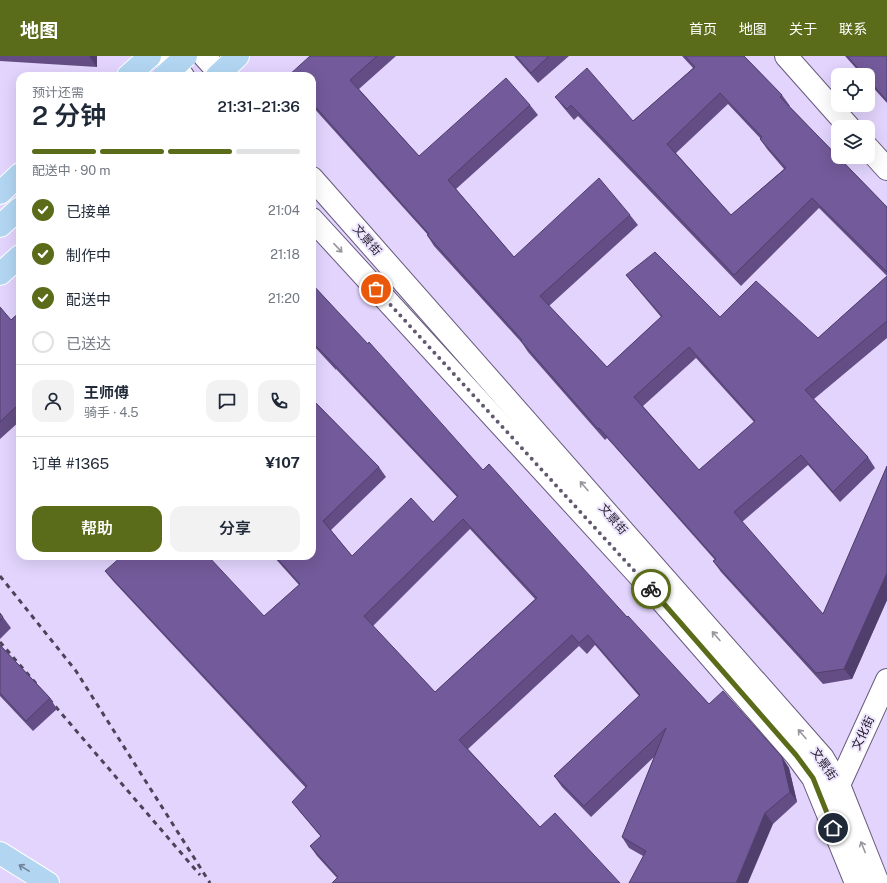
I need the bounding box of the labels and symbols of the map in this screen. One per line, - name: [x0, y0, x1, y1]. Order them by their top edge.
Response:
- street label: 文景街: [350, 222, 384, 258]
- one-way arrow: [334, 243, 343, 253]
- pin: [359, 272, 393, 306]
- one-way arrow: [579, 481, 588, 491]
- street label: 文景街: [596, 501, 630, 537]
- courier: [631, 569, 671, 609]
- one-way arrow: [711, 631, 720, 641]
- street label: 文化街: [849, 714, 877, 752]
- one-way arrow: [797, 729, 806, 739]
- street label: 文景街: [808, 745, 840, 783]
- pin: [816, 811, 850, 845]
- one-way arrow: [859, 841, 867, 853]
- one-way arrow: [19, 864, 30, 872]

